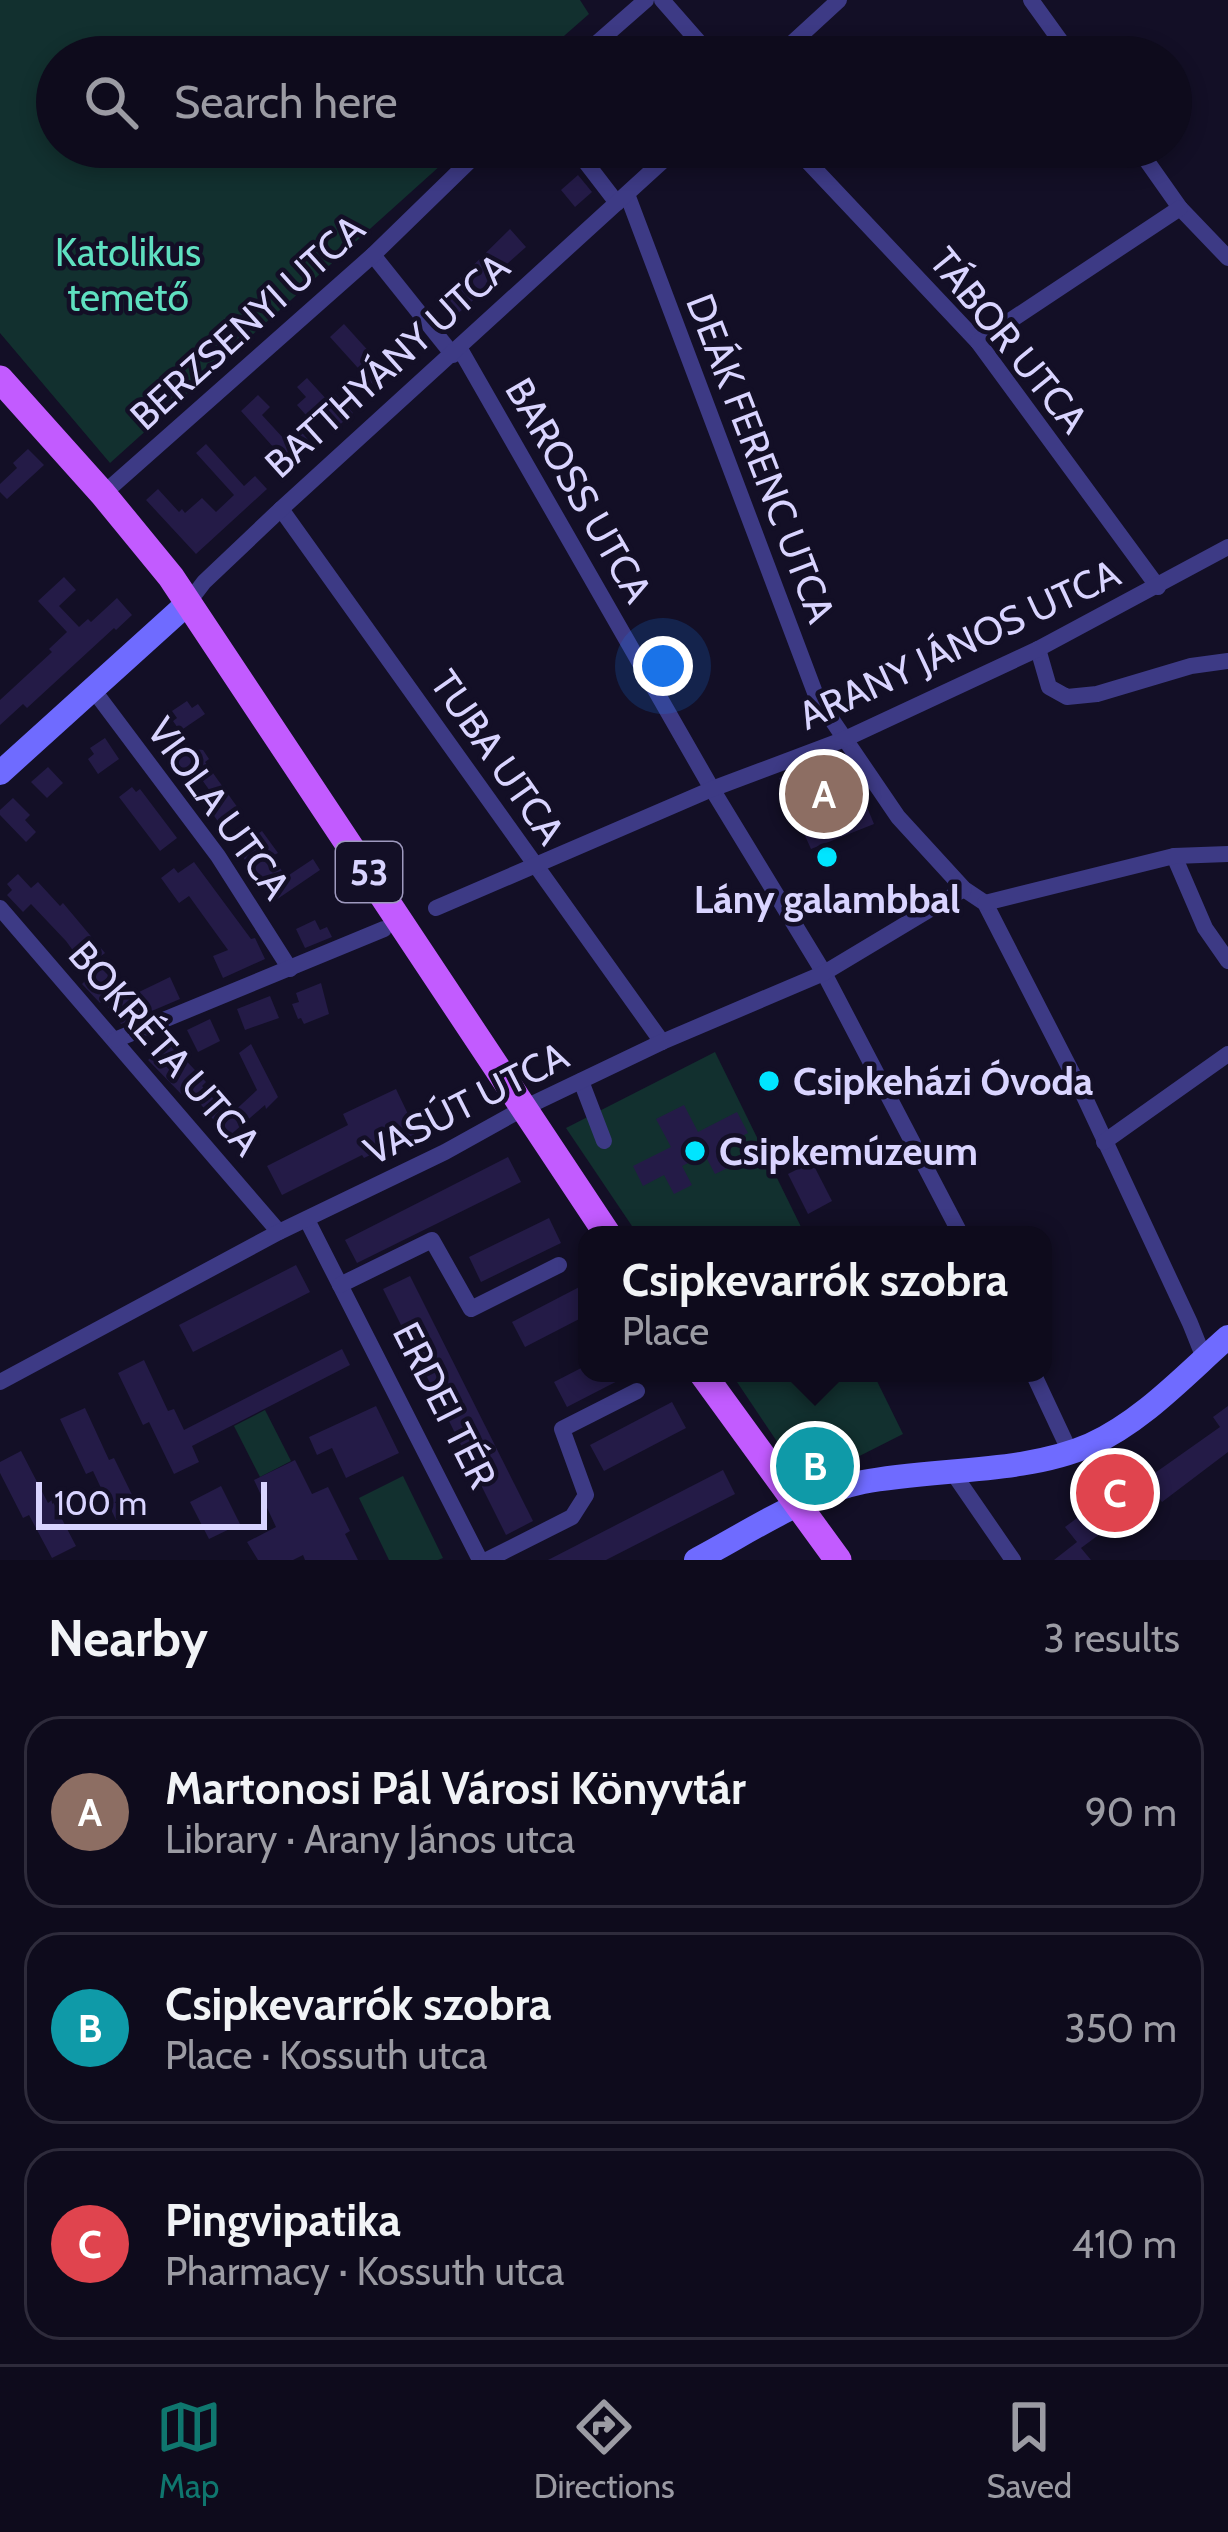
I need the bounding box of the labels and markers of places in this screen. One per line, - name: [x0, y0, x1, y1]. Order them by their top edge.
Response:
- pin: A: [785, 749, 863, 839]
- marker: Lány galambbal: [814, 844, 840, 870]
- place label: Lány galambbal: [694, 875, 960, 923]
- place label: Csipkeházi Óvoda: [793, 1057, 1093, 1105]
- marker: Csipkeházi Óvoda: [756, 1068, 782, 1094]
- place label: Csipkemúzeum: [719, 1127, 978, 1175]
- marker: Csipkemúzeum: [682, 1138, 708, 1164]
- pin: B: [776, 1421, 854, 1511]
- pin: C: [1076, 1448, 1154, 1538]

